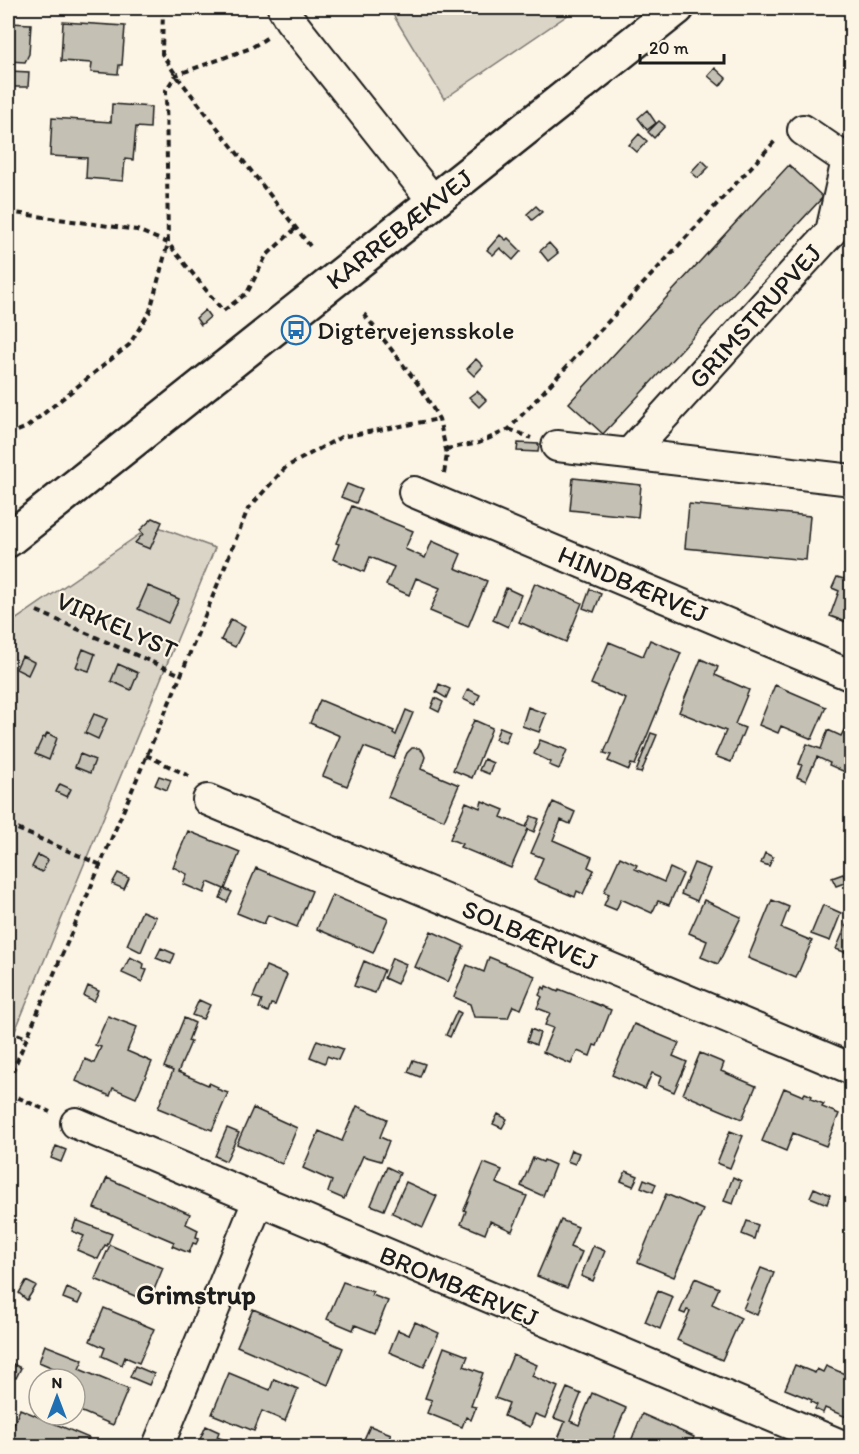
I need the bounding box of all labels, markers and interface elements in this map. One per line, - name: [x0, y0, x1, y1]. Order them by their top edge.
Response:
- scale bar: [640, 27, 724, 65]
- text: 20 m: [649, 37, 689, 59]
- street label: KARREBÆKVEJ: [319, 162, 479, 296]
- street label: GRIMSTRUPVEJ: [682, 237, 829, 395]
- bus stop icon: Digtervejensskole: [280, 314, 312, 346]
- place label: Digtervejensskole: [317, 314, 514, 346]
- street label: HINDBÆRVEJ: [553, 538, 713, 630]
- street label: VIRKELYST: [51, 584, 183, 666]
- street label: SOLBÆRVEJ: [458, 892, 603, 978]
- street label: BROMBÆRVEJ: [375, 1238, 543, 1334]
- district label: Grimstrup: [136, 1278, 256, 1311]
- north arrow: [27, 1367, 87, 1427]
- text: N: [52, 1373, 62, 1392]

